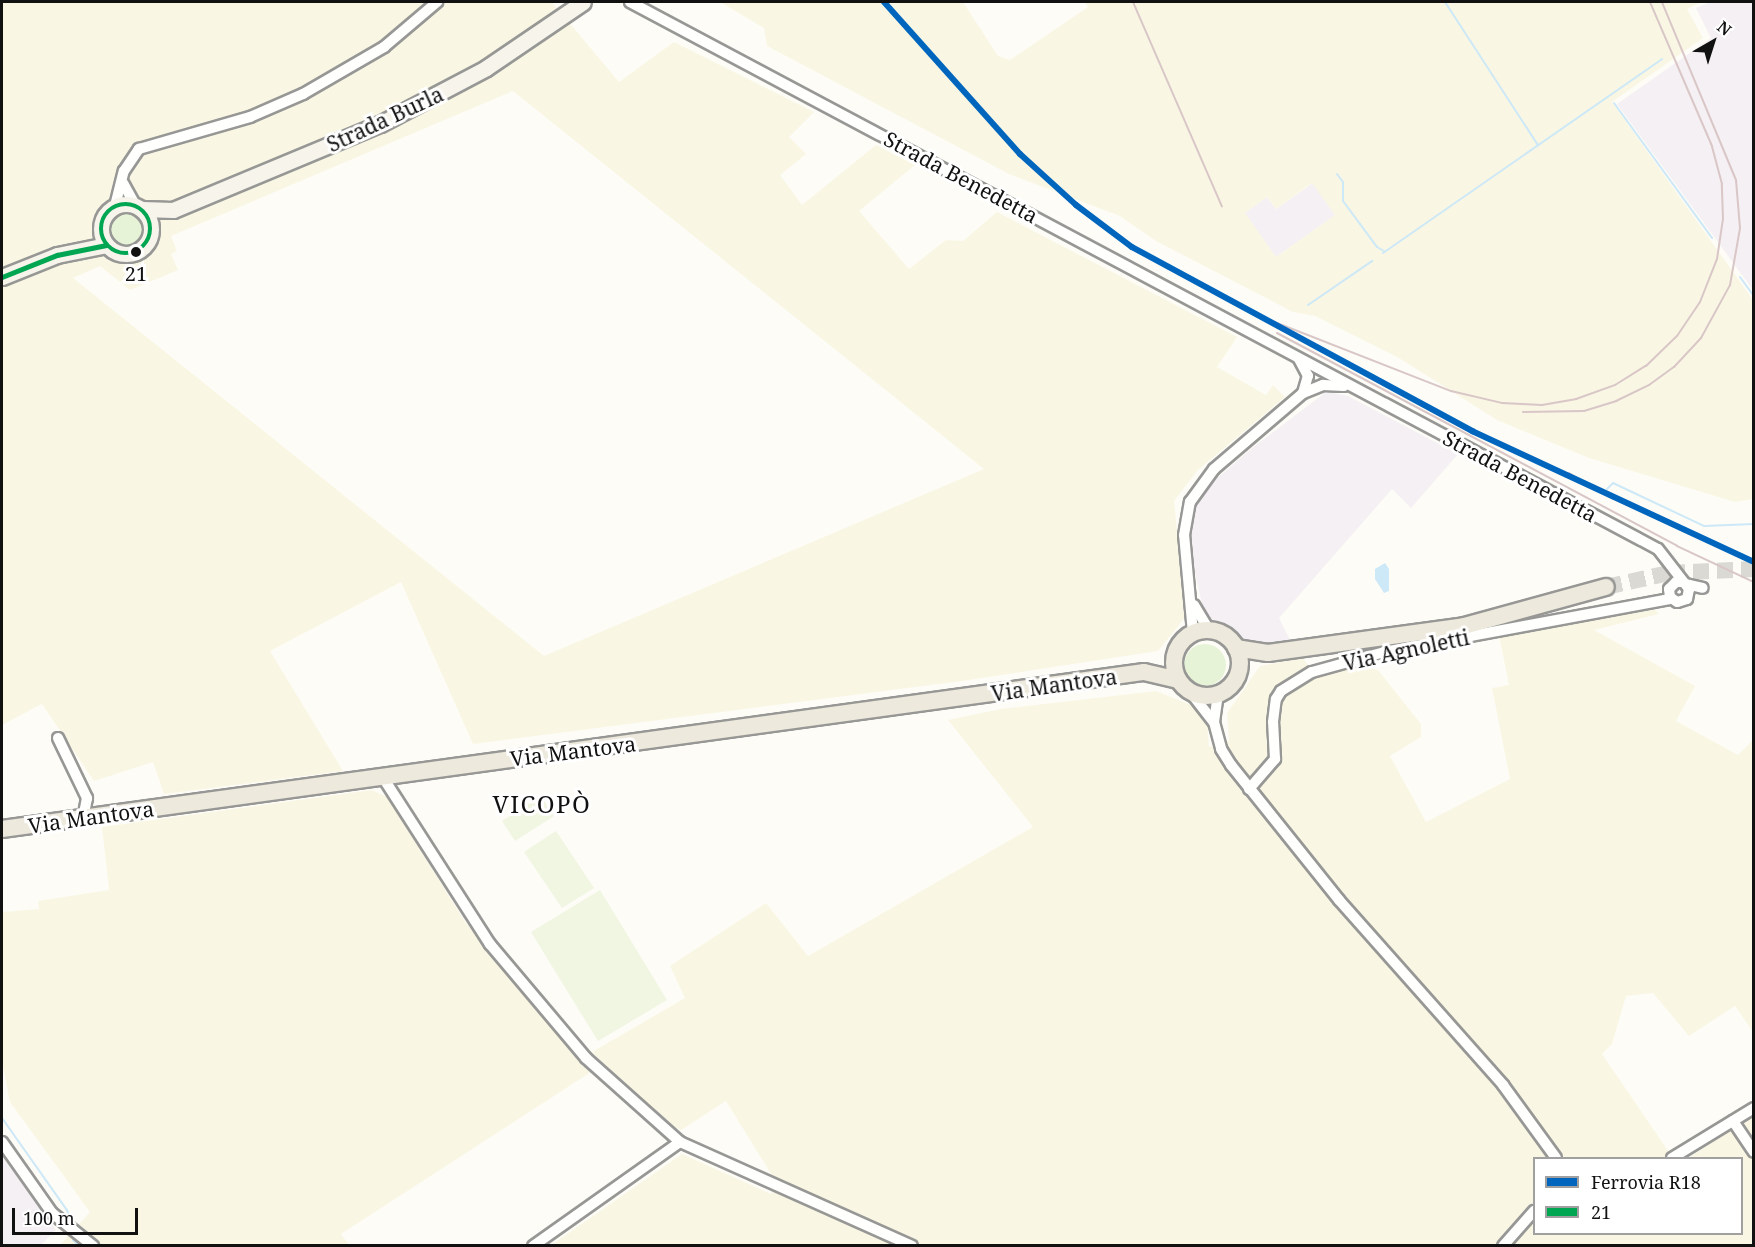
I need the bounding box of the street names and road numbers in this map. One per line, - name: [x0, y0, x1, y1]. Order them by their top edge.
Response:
- street label: Strada Burla: [323, 81, 447, 157]
- street label: Strada Benedetta: [880, 126, 1042, 228]
- street label: Strada Benedetta: [1439, 425, 1601, 527]
- street label: Via Agnoletti: [1340, 624, 1472, 676]
- street label: Via Mantova: [989, 664, 1119, 706]
- street label: Via Mantova: [509, 731, 637, 771]
- street label: Via Mantova: [26, 796, 156, 838]

